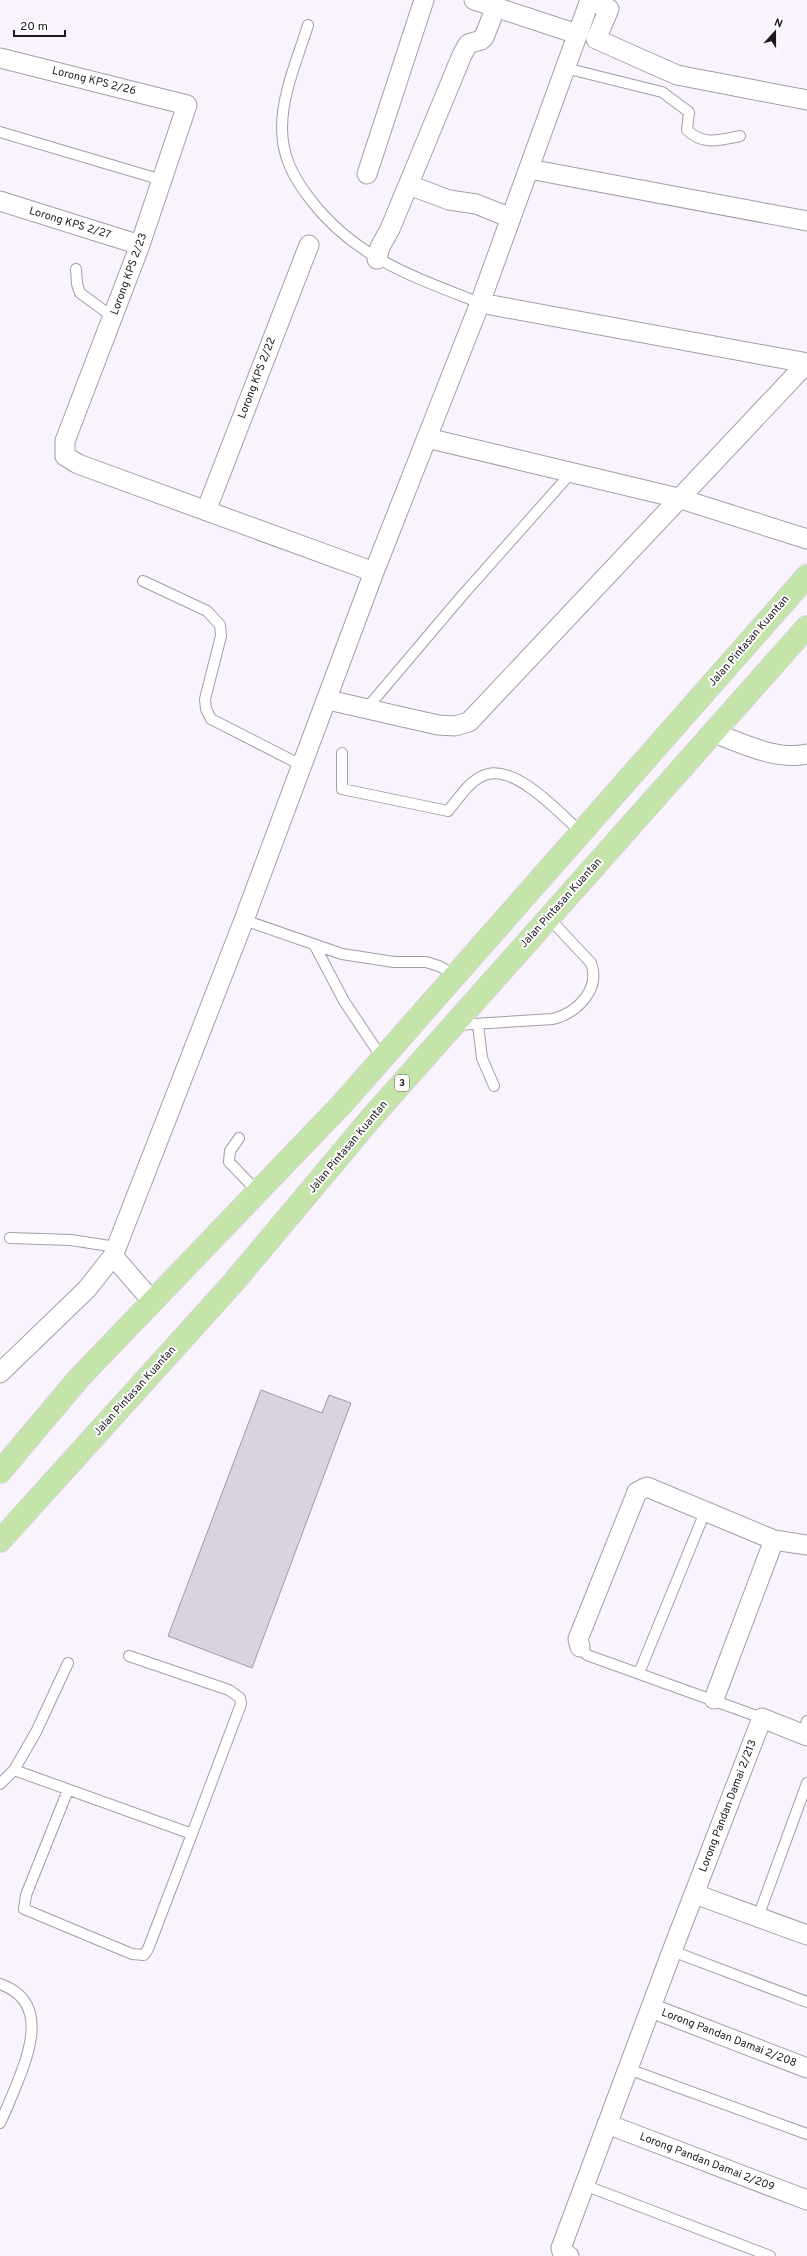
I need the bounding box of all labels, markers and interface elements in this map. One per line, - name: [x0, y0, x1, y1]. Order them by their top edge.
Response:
- scale bar: [14, 12, 65, 38]
- north arrow: [755, 12, 795, 52]
- text: N: [772, 16, 784, 32]
- text: 20 m: [20, 19, 48, 35]
- street label: Lorong KPS 2/26: [51, 64, 137, 98]
- street label: Lorong KPS 2/27: [27, 204, 113, 242]
- street label: Lorong KPS 2/23: [108, 231, 150, 317]
- street label: Lorong KPS 2/22: [235, 335, 279, 421]
- street label: Jalan Pintasan Kuantan: [706, 593, 792, 689]
- street label: Jalan Pintasan Kuantan: [517, 855, 605, 951]
- road number: 3: [395, 1075, 409, 1091]
- street label: Jalan Pintasan Kuantan: [305, 1098, 391, 1196]
- street label: Jalan Pintasan Kuantan: [91, 1343, 179, 1439]
- street label: Lorong Pandan Damai 2/213: [696, 1738, 760, 1874]
- street label: Lorong Pandan Damai 2/208: [659, 2006, 799, 2070]
- street label: Lorong Pandan Damai 2/209: [637, 2130, 777, 2194]

